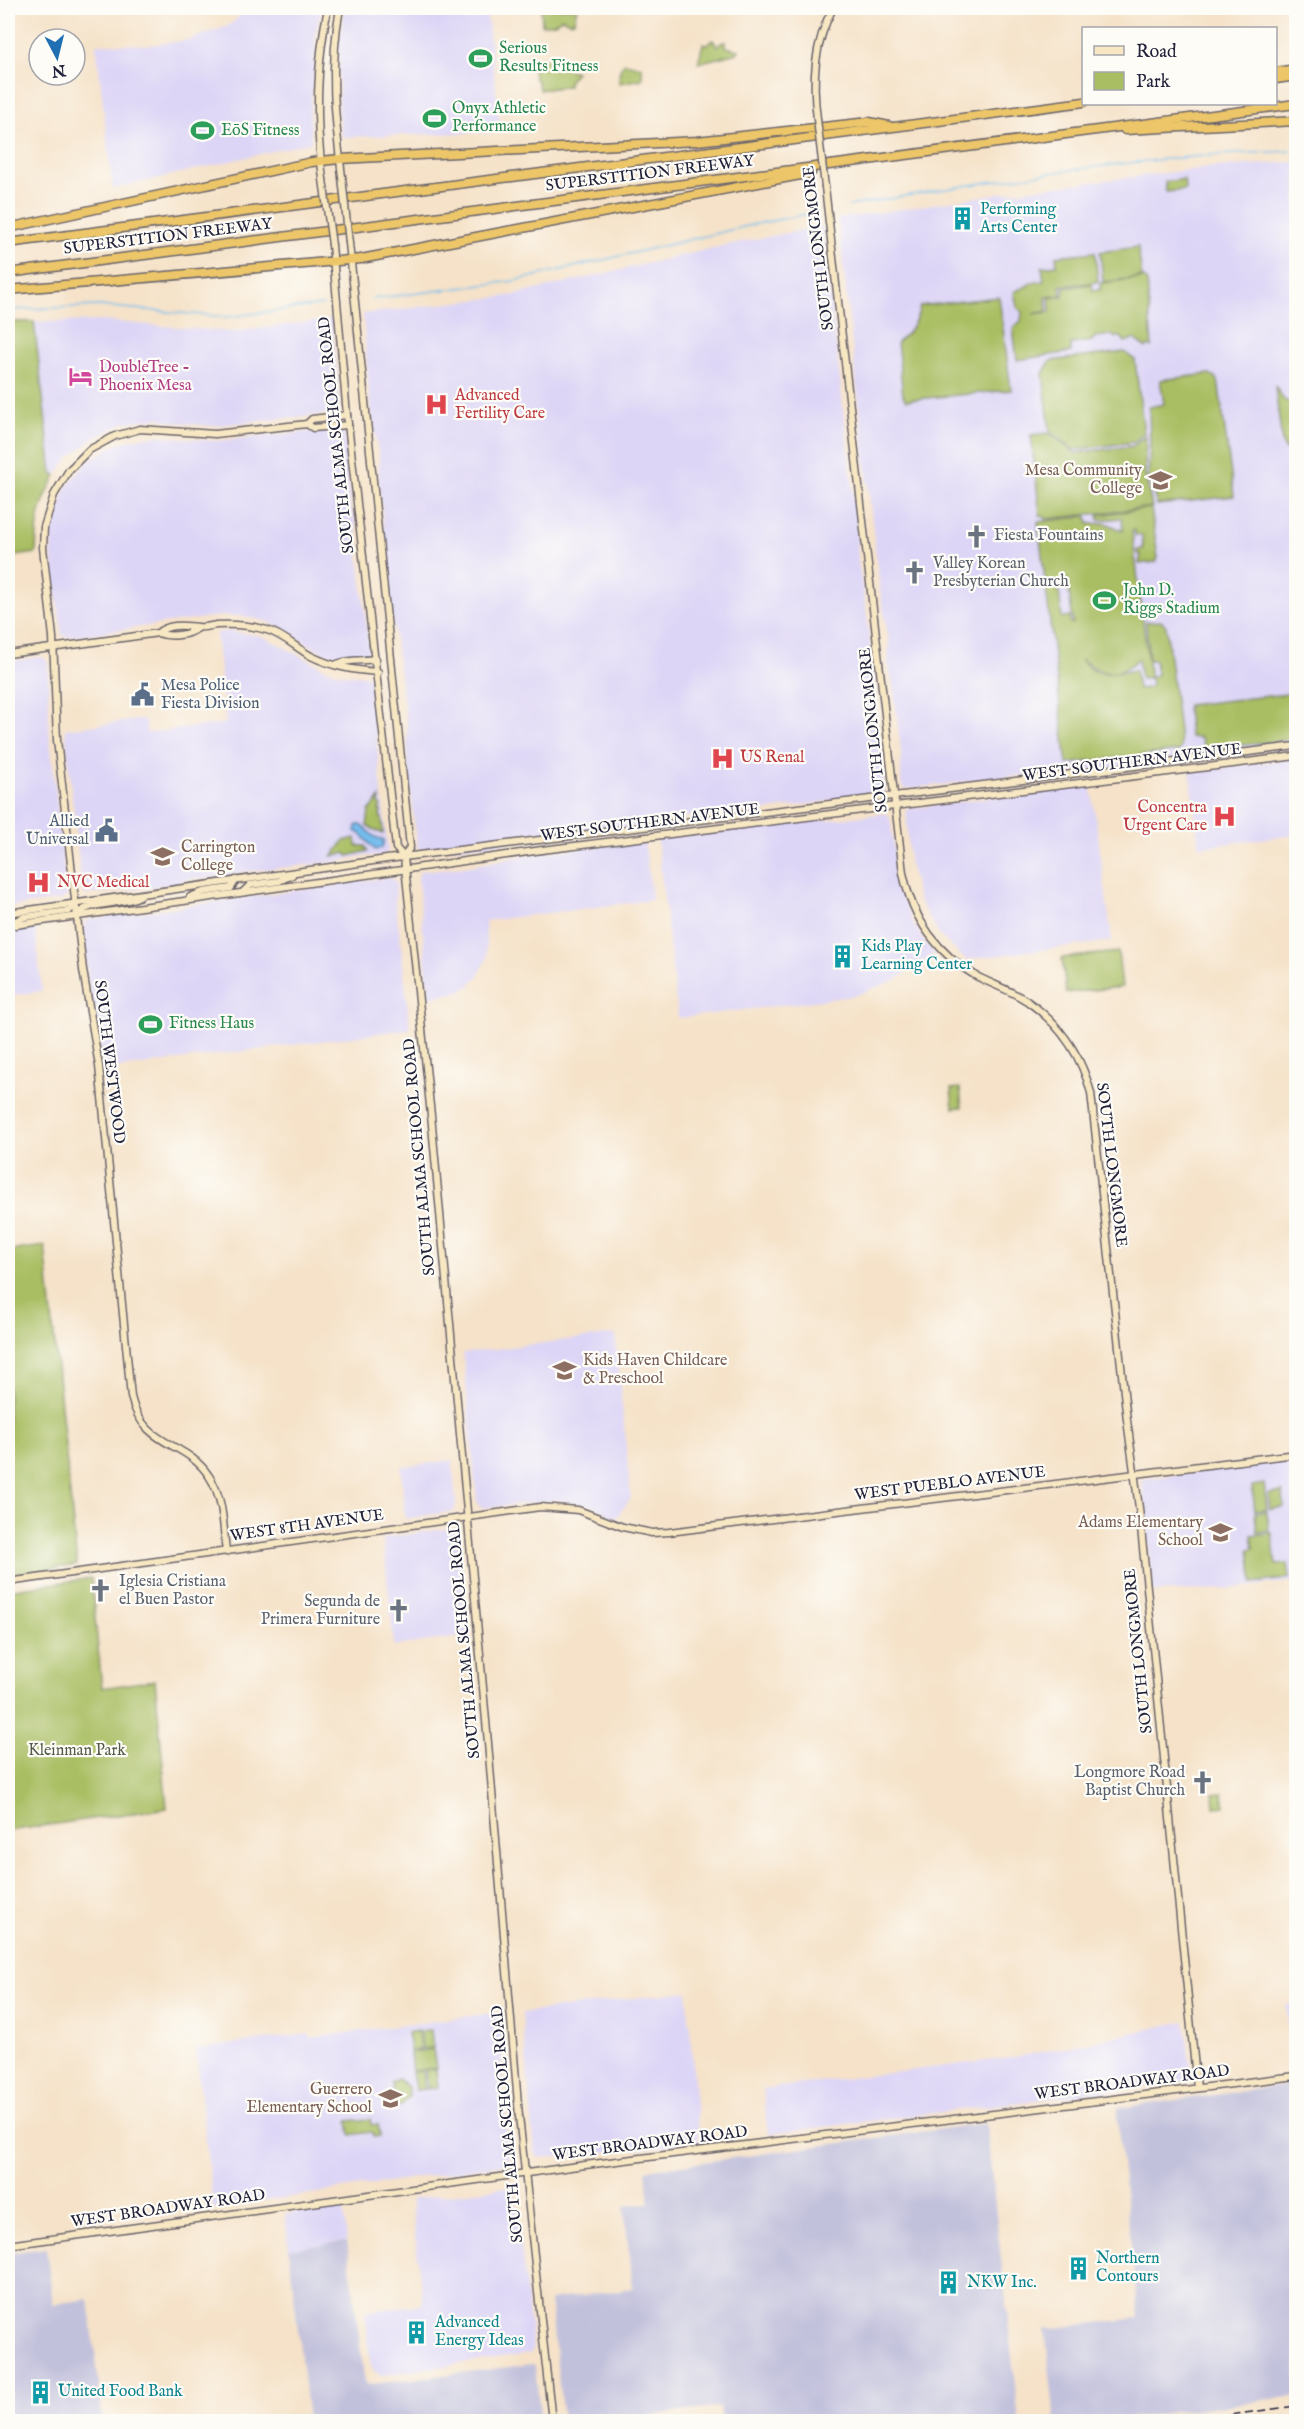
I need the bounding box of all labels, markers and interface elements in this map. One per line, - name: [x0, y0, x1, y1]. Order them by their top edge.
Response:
- north arrow: [27, 27, 87, 87]
- legend: [1082, 27, 1277, 105]
- place label: Serious Results Fitness: [499, 39, 599, 77]
- text: Road: [1136, 41, 1177, 64]
- sports icon: Serious Results Fitness: [468, 45, 494, 71]
- text: N: [50, 59, 68, 81]
- text: Park: [1136, 71, 1171, 94]
- place label: Onyx Athletic Performance: [452, 99, 546, 137]
- sports icon: Onyx Athletic Performance: [421, 105, 447, 131]
- sports icon: EōS Fitness: [190, 118, 216, 144]
- place label: EōS Fitness: [221, 121, 300, 141]
- street label: SUPERSTITION FREEWAY: [545, 151, 757, 197]
- street label: SOUTH LONGMORE: [799, 165, 839, 331]
- place label: Performing Arts Center: [979, 200, 1057, 238]
- building icon: Performing Arts Center: [949, 206, 975, 232]
- street label: SUPERSTITION FREEWAY: [63, 214, 275, 260]
- street label: SOUTH ALMA SCHOOL ROAD: [315, 315, 359, 555]
- place label: DoubleTree - Phoenix Mesa: [99, 358, 192, 396]
- hotel icon: DoubleTree - Phoenix Mesa: [68, 364, 94, 390]
- place label: Advanced Fertility Care: [454, 386, 545, 424]
- hospital icon: Advanced Fertility Care: [424, 392, 450, 418]
- place label: Mesa Community College: [1025, 461, 1142, 499]
- school or university icon: Mesa Community College: [1147, 467, 1173, 493]
- church icon: Fiesta Fountains: [963, 523, 989, 549]
- place label: Fiesta Fountains: [994, 526, 1104, 546]
- place label: Valley Korean Presbyterian Church: [932, 554, 1069, 592]
- church icon: Valley Korean Presbyterian Church: [902, 560, 928, 586]
- place label: John D. Riggs Stadium: [1121, 581, 1220, 619]
- sports icon: John D. Riggs Stadium: [1092, 587, 1118, 613]
- street label: SOUTH LONGMORE: [855, 647, 893, 813]
- place label: Mesa Police Fiesta Division: [161, 676, 260, 714]
- public building icon: Mesa Police Fiesta Division: [130, 682, 156, 708]
- street label: WEST SOUTHERN AVENUE: [1021, 740, 1243, 786]
- hospital icon: US Renal: [709, 745, 735, 771]
- place label: US Renal: [740, 748, 805, 768]
- place label: Concentra Urgent Care: [1123, 798, 1207, 836]
- street label: WEST SOUTHERN AVENUE: [539, 800, 761, 846]
- hospital icon: Concentra Urgent Care: [1212, 804, 1238, 830]
- place label: Allied Universal: [26, 812, 90, 850]
- public building icon: Allied Universal: [94, 818, 120, 844]
- place label: Carrington College: [181, 838, 256, 876]
- school or university icon: Carrington College: [150, 844, 176, 870]
- hospital icon: NVC Medical: [26, 870, 52, 896]
- place label: NVC Medical: [57, 873, 150, 893]
- place label: Kids Play Learning Center: [861, 937, 972, 975]
- building icon: Kids Play Learning Center: [830, 943, 856, 969]
- street label: SOUTH WESTWOOD: [89, 979, 129, 1145]
- sports icon: Fitness Haus: [138, 1011, 164, 1037]
- place label: Fitness Haus: [169, 1014, 254, 1034]
- street label: SOUTH ALMA SCHOOL ROAD: [400, 1037, 440, 1277]
- street label: SOUTH LONGMORE: [1091, 1082, 1131, 1248]
- place label: Kids Haven Childcare & Preschool: [583, 1351, 727, 1389]
- school or university icon: Kids Haven Childcare & Preschool: [552, 1357, 578, 1383]
- street label: WEST PUEBLO AVENUE: [853, 1462, 1047, 1506]
- street label: WEST 8TH AVENUE: [229, 1505, 385, 1547]
- place label: Adams Elementary School: [1077, 1513, 1204, 1551]
- school or university icon: Adams Elementary School: [1208, 1519, 1234, 1545]
- street label: SOUTH ALMA SCHOOL ROAD: [445, 1520, 485, 1760]
- street label: SOUTH LONGMORE: [1120, 1568, 1158, 1734]
- place label: Iglesia Cristiana el Buen Pastor: [119, 1572, 226, 1610]
- church icon: Iglesia Cristiana el Buen Pastor: [88, 1578, 114, 1604]
- place label: Segunda de Primera Furniture: [261, 1592, 380, 1630]
- church icon: Segunda de Primera Furniture: [385, 1598, 411, 1624]
- park label: Kleinman Park: [28, 1741, 126, 1761]
- place label: Longmore Road Baptist Church: [1074, 1763, 1185, 1801]
- church icon: Longmore Road Baptist Church: [1190, 1769, 1216, 1795]
- street label: SOUTH ALMA SCHOOL ROAD: [488, 2004, 528, 2244]
- street label: WEST BROADWAY ROAD: [1033, 2061, 1231, 2105]
- place label: Guerrero Elementary School: [246, 2080, 373, 2118]
- school or university icon: Guerrero Elementary School: [377, 2086, 403, 2112]
- street label: WEST BROADWAY ROAD: [551, 2122, 749, 2166]
- street label: WEST BROADWAY ROAD: [69, 2185, 267, 2233]
- place label: Northern Contours: [1096, 2249, 1160, 2287]
- building icon: Northern Contours: [1065, 2255, 1091, 2281]
- building icon: NKW Inc.: [936, 2270, 962, 2296]
- place label: NKW Inc.: [967, 2273, 1037, 2293]
- place label: Advanced Energy Ideas: [434, 2313, 524, 2351]
- building icon: Advanced Energy Ideas: [404, 2319, 430, 2345]
- building icon: United Food Bank: [27, 2379, 53, 2405]
- place label: United Food Bank: [58, 2382, 183, 2402]

